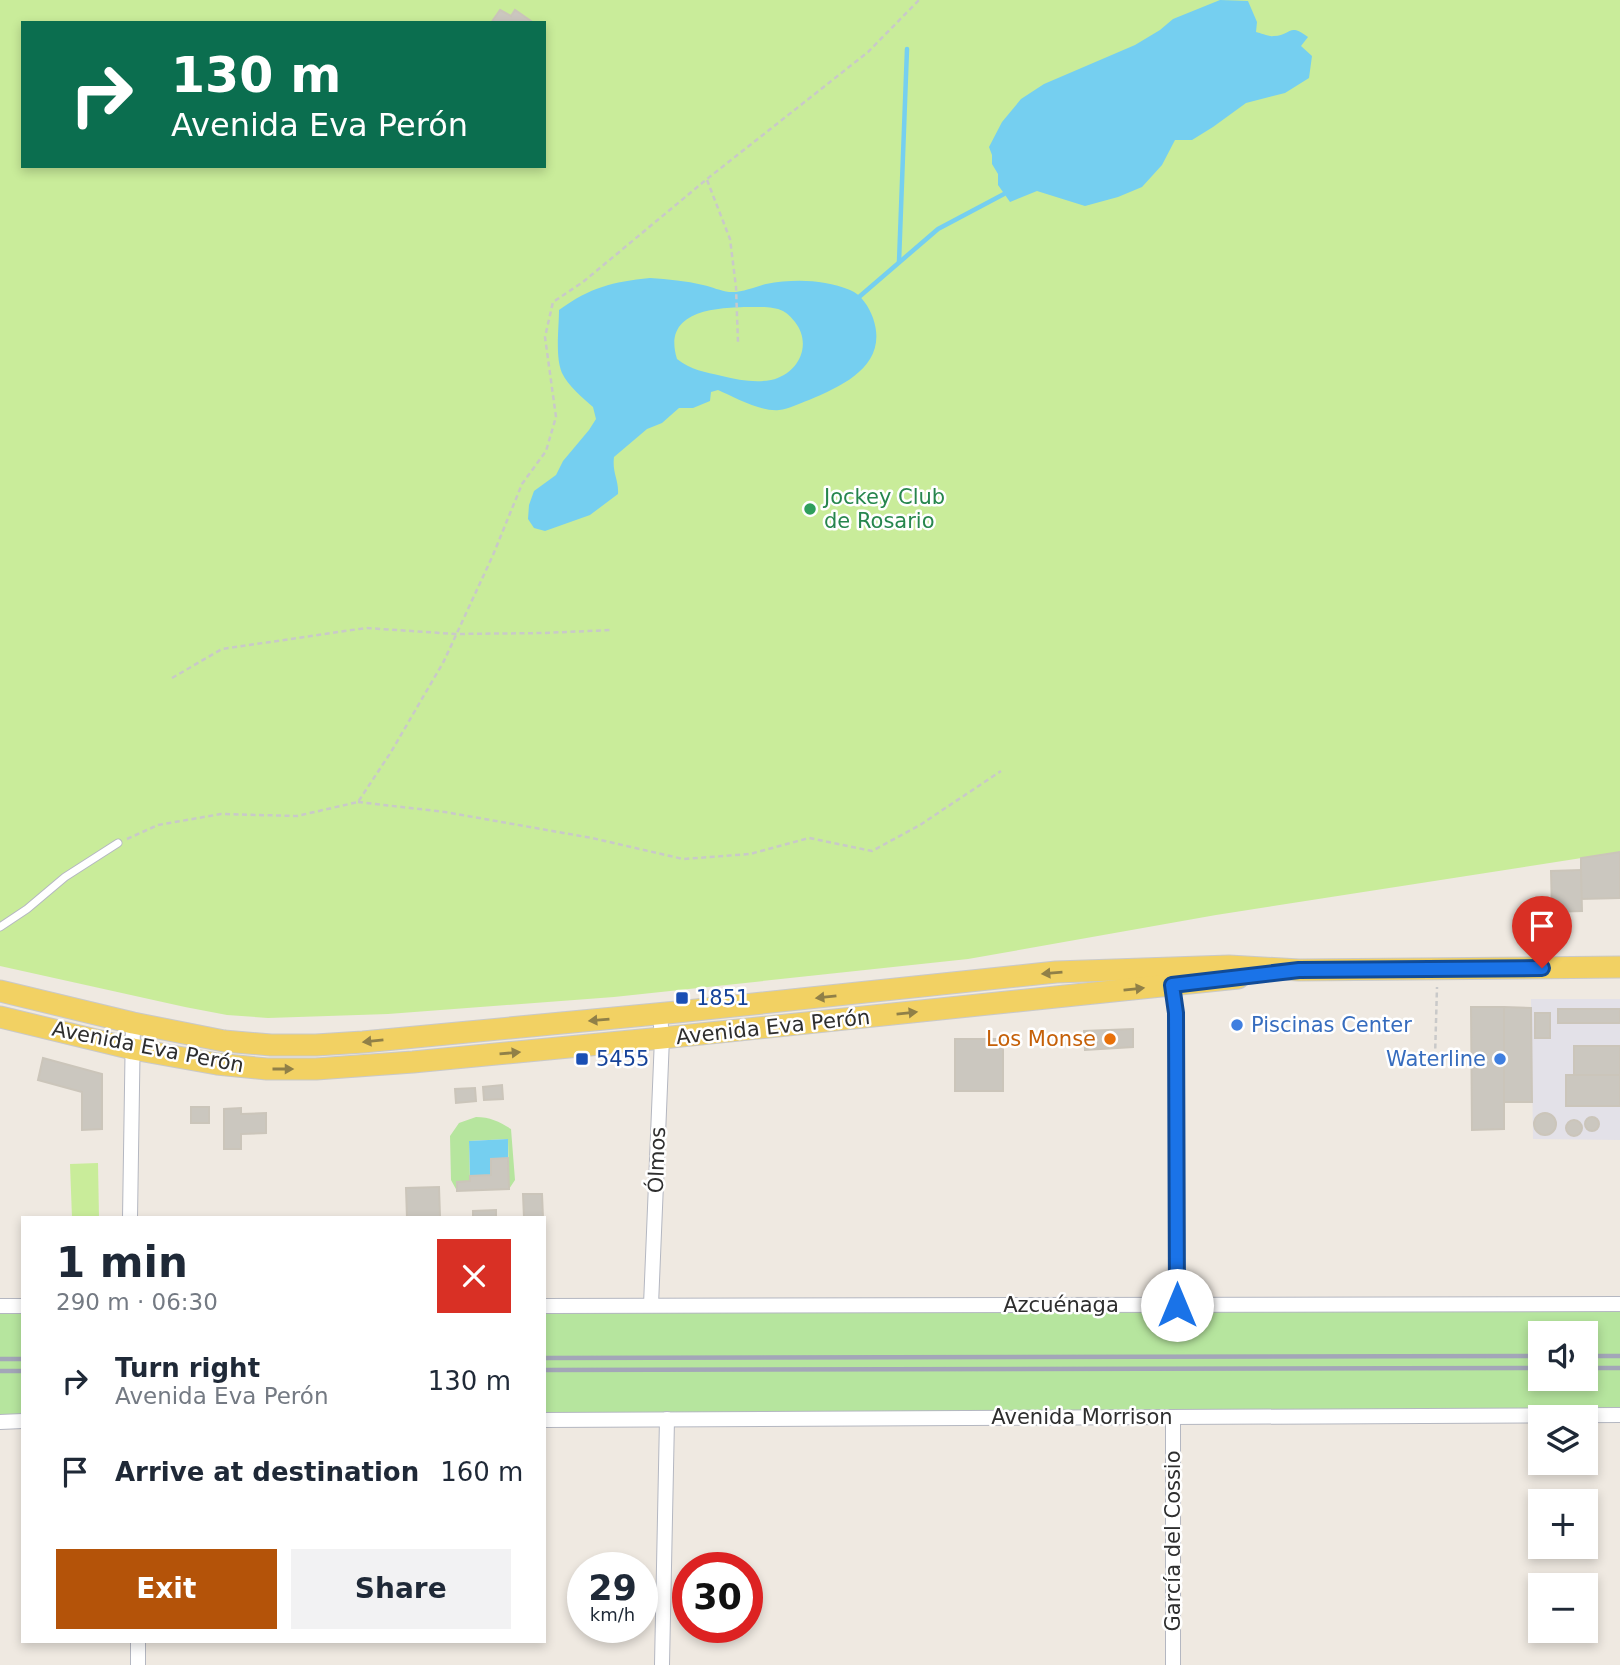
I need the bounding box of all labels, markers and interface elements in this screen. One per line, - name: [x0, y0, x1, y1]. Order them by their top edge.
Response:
- text: 130 m: [171, 47, 341, 104]
- icon: right: [56, 49, 147, 140]
- text: Avenida Eva Perón: [171, 106, 468, 144]
- place label: Jockey Club de Rosario: [822, 485, 945, 533]
- marker: Jockey Club de Rosario: [802, 501, 818, 517]
- pin: [1512, 896, 1572, 968]
- icon: arrive: [1523, 907, 1561, 945]
- one-way arrow: [1041, 968, 1063, 979]
- one-way arrow: [1123, 984, 1145, 995]
- place label: 1851: [696, 986, 749, 1010]
- marker: 1851: [674, 990, 690, 1006]
- one-way arrow: [814, 991, 836, 1002]
- street label: Avenida Eva Perón: [675, 1005, 871, 1049]
- one-way arrow: [896, 1007, 918, 1018]
- place label: Piscinas Center: [1251, 1013, 1412, 1037]
- one-way arrow: [588, 1014, 610, 1025]
- street label: Avenida Eva Perón: [50, 1017, 246, 1077]
- marker: Piscinas Center: [1229, 1017, 1245, 1033]
- place label: Los Monse: [986, 1027, 1096, 1051]
- marker: Los Monse: [1102, 1031, 1118, 1047]
- one-way arrow: [362, 1036, 384, 1047]
- one-way arrow: [499, 1047, 521, 1058]
- place label: 5455: [596, 1047, 649, 1071]
- place label: Waterline: [1386, 1047, 1486, 1071]
- marker: 5455: [574, 1051, 590, 1067]
- marker: Waterline: [1492, 1051, 1508, 1067]
- one-way arrow: [273, 1063, 295, 1075]
- street label: Ólmos: [643, 1126, 670, 1194]
- text: 1 min: [56, 1238, 188, 1287]
- button: close: [437, 1239, 511, 1313]
- position arrow: [1140, 1268, 1214, 1342]
- text: 290 m · 06:30: [56, 1289, 218, 1315]
- street label: Azcuénaga: [1003, 1293, 1119, 1317]
- map controls: [1528, 1321, 1598, 1643]
- button: sound: [1528, 1321, 1598, 1391]
- text: Turn right: [115, 1353, 260, 1383]
- icon: right: [56, 1362, 94, 1400]
- text: 130 m: [428, 1366, 511, 1396]
- text: Avenida Eva Perón: [115, 1383, 328, 1409]
- street label: Avenida Morrison: [991, 1405, 1173, 1429]
- button: layers: [1528, 1405, 1598, 1475]
- street label: García del Cossio: [1161, 1450, 1185, 1632]
- icon: arrive: [56, 1453, 94, 1491]
- text: Arrive at destination: [115, 1457, 419, 1487]
- text: 160 m: [440, 1457, 523, 1487]
- button: +: [1528, 1489, 1598, 1559]
- button: Exit: [56, 1549, 277, 1629]
- button: Share: [291, 1549, 511, 1629]
- speed limit sign: 30: [672, 1552, 763, 1643]
- text: 29: [588, 1568, 637, 1608]
- button: −: [1528, 1573, 1598, 1643]
- text: km/h: [590, 1604, 635, 1625]

